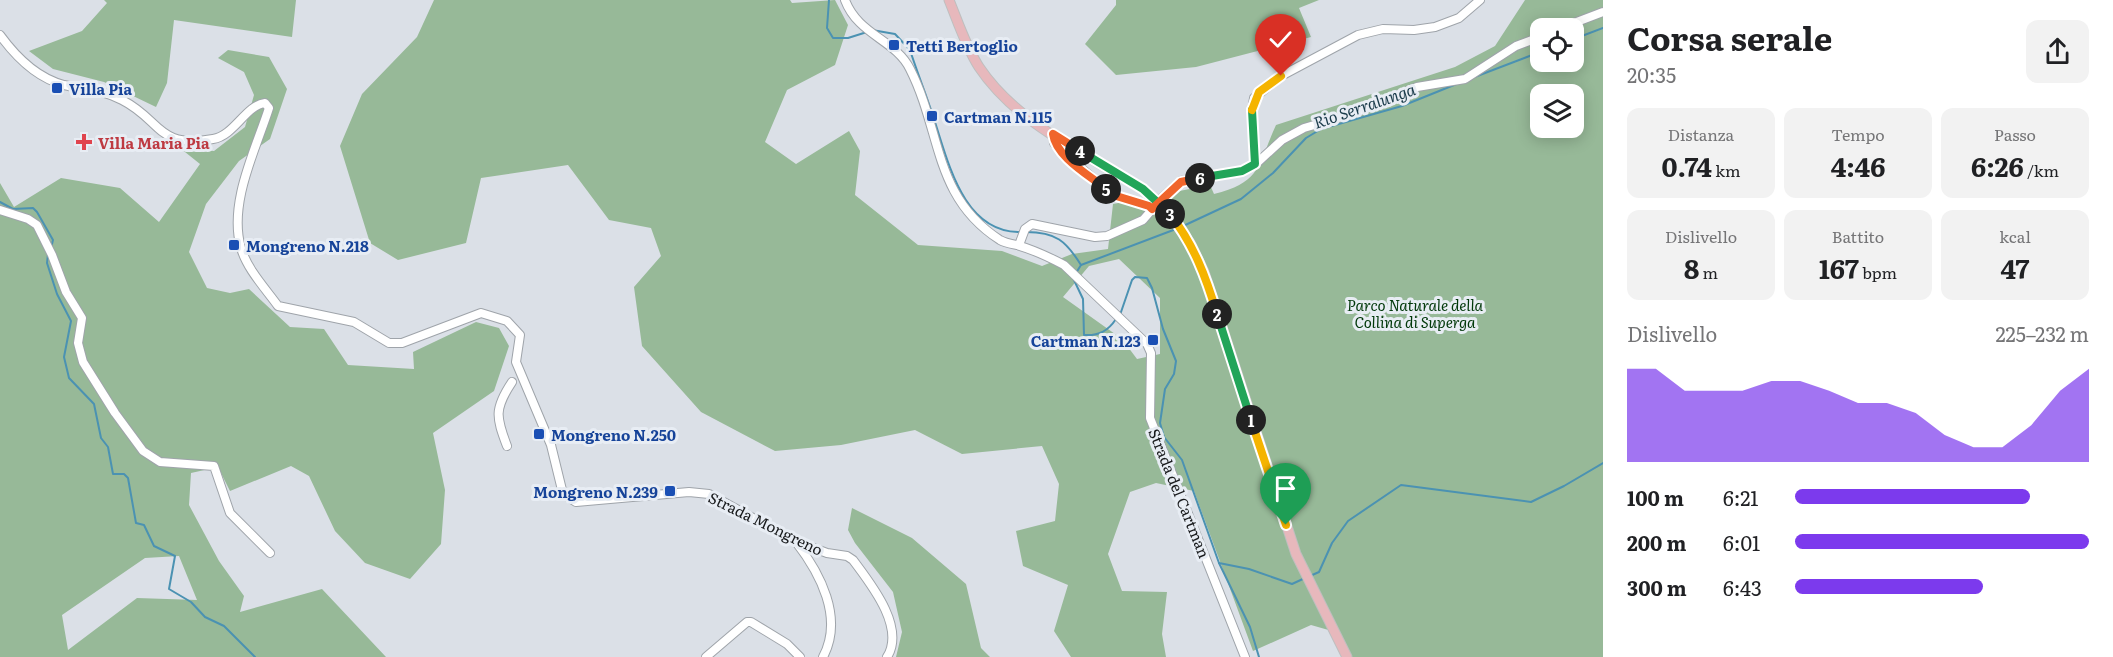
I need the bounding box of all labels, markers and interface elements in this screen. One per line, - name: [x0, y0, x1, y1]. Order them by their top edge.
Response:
- text: Corsa serale: [1627, 12, 1832, 61]
- pin: [1255, 14, 1306, 76]
- map controls: [1530, 18, 1584, 138]
- button: locate: [1530, 18, 1584, 72]
- button: share: [2026, 20, 2089, 83]
- icon: check: [1264, 23, 1297, 56]
- place label: Tetti Bertoglio: [906, 34, 1018, 57]
- marker: Tetti Bertoglio: [887, 38, 901, 52]
- text: 20:35: [1627, 59, 1676, 89]
- water label: Rio Serralunga: [1310, 76, 1419, 134]
- place label: Villa Pia: [69, 77, 133, 100]
- marker: Villa Pia: [50, 81, 64, 95]
- button: layers: [1530, 84, 1584, 138]
- place label: Cartman N.115: [944, 105, 1052, 128]
- marker: Cartman N.115: [925, 109, 939, 123]
- text: Distanza: [1668, 122, 1734, 146]
- text: Tempo: [1831, 122, 1885, 146]
- text: Passo: [1994, 122, 2036, 146]
- place label: Villa Maria Pia: [98, 131, 210, 154]
- marker: Villa Maria Pia: [75, 133, 93, 151]
- pin: 4: [1065, 136, 1095, 166]
- text: 4: [1075, 139, 1085, 163]
- text: 0.74: [1662, 146, 1712, 185]
- text: 4:46: [1831, 146, 1885, 185]
- text: 6:26: [1971, 146, 2024, 185]
- text: km: [1712, 158, 1740, 182]
- text: /km: [2024, 158, 2059, 182]
- pin: 6: [1185, 163, 1215, 193]
- text: 6: [1195, 166, 1205, 190]
- pin: 5: [1091, 174, 1121, 204]
- text: 5: [1102, 177, 1110, 201]
- pin: 3: [1155, 199, 1185, 229]
- text: 3: [1166, 202, 1174, 226]
- text: Dislivello: [1665, 224, 1737, 248]
- text: Battito: [1832, 224, 1884, 248]
- text: kcal: [1999, 224, 2031, 248]
- place label: Mongreno N.218: [246, 234, 369, 257]
- marker: Mongreno N.218: [227, 238, 241, 252]
- text: 8: [1684, 248, 1699, 287]
- text: 167: [1819, 248, 1859, 287]
- text: 47: [2001, 248, 2029, 287]
- text: m: [1699, 260, 1718, 284]
- text: bpm: [1859, 260, 1897, 284]
- park label: Parco Naturale della Collina di Superga: [1347, 293, 1484, 333]
- pin: 2: [1202, 299, 1232, 329]
- text: 2: [1213, 302, 1221, 326]
- text: Dislivello: [1627, 318, 1717, 348]
- text: 225–232 m: [1995, 318, 2089, 348]
- place label: Cartman N.123: [1031, 329, 1141, 352]
- marker: Cartman N.123: [1146, 333, 1160, 347]
- pin: 1: [1236, 405, 1266, 435]
- text: 1: [1248, 408, 1254, 432]
- place label: Mongreno N.250: [551, 423, 676, 446]
- street label: Strada del Cartman: [1143, 425, 1217, 561]
- marker: Mongreno N.250: [532, 427, 546, 441]
- pin: [1260, 463, 1311, 525]
- icon: arrive: [1269, 472, 1302, 505]
- place label: Mongreno N.239: [533, 480, 658, 503]
- text: 100 m: [1627, 482, 1684, 512]
- text: 6:21: [1723, 482, 1758, 512]
- marker: Mongreno N.239: [663, 484, 677, 498]
- street label: Strada Mongreno: [705, 485, 827, 561]
- text: 200 m: [1627, 527, 1686, 557]
- text: 6:01: [1723, 527, 1760, 557]
- text: 300 m: [1627, 572, 1687, 602]
- text: 6:43: [1723, 572, 1762, 602]

